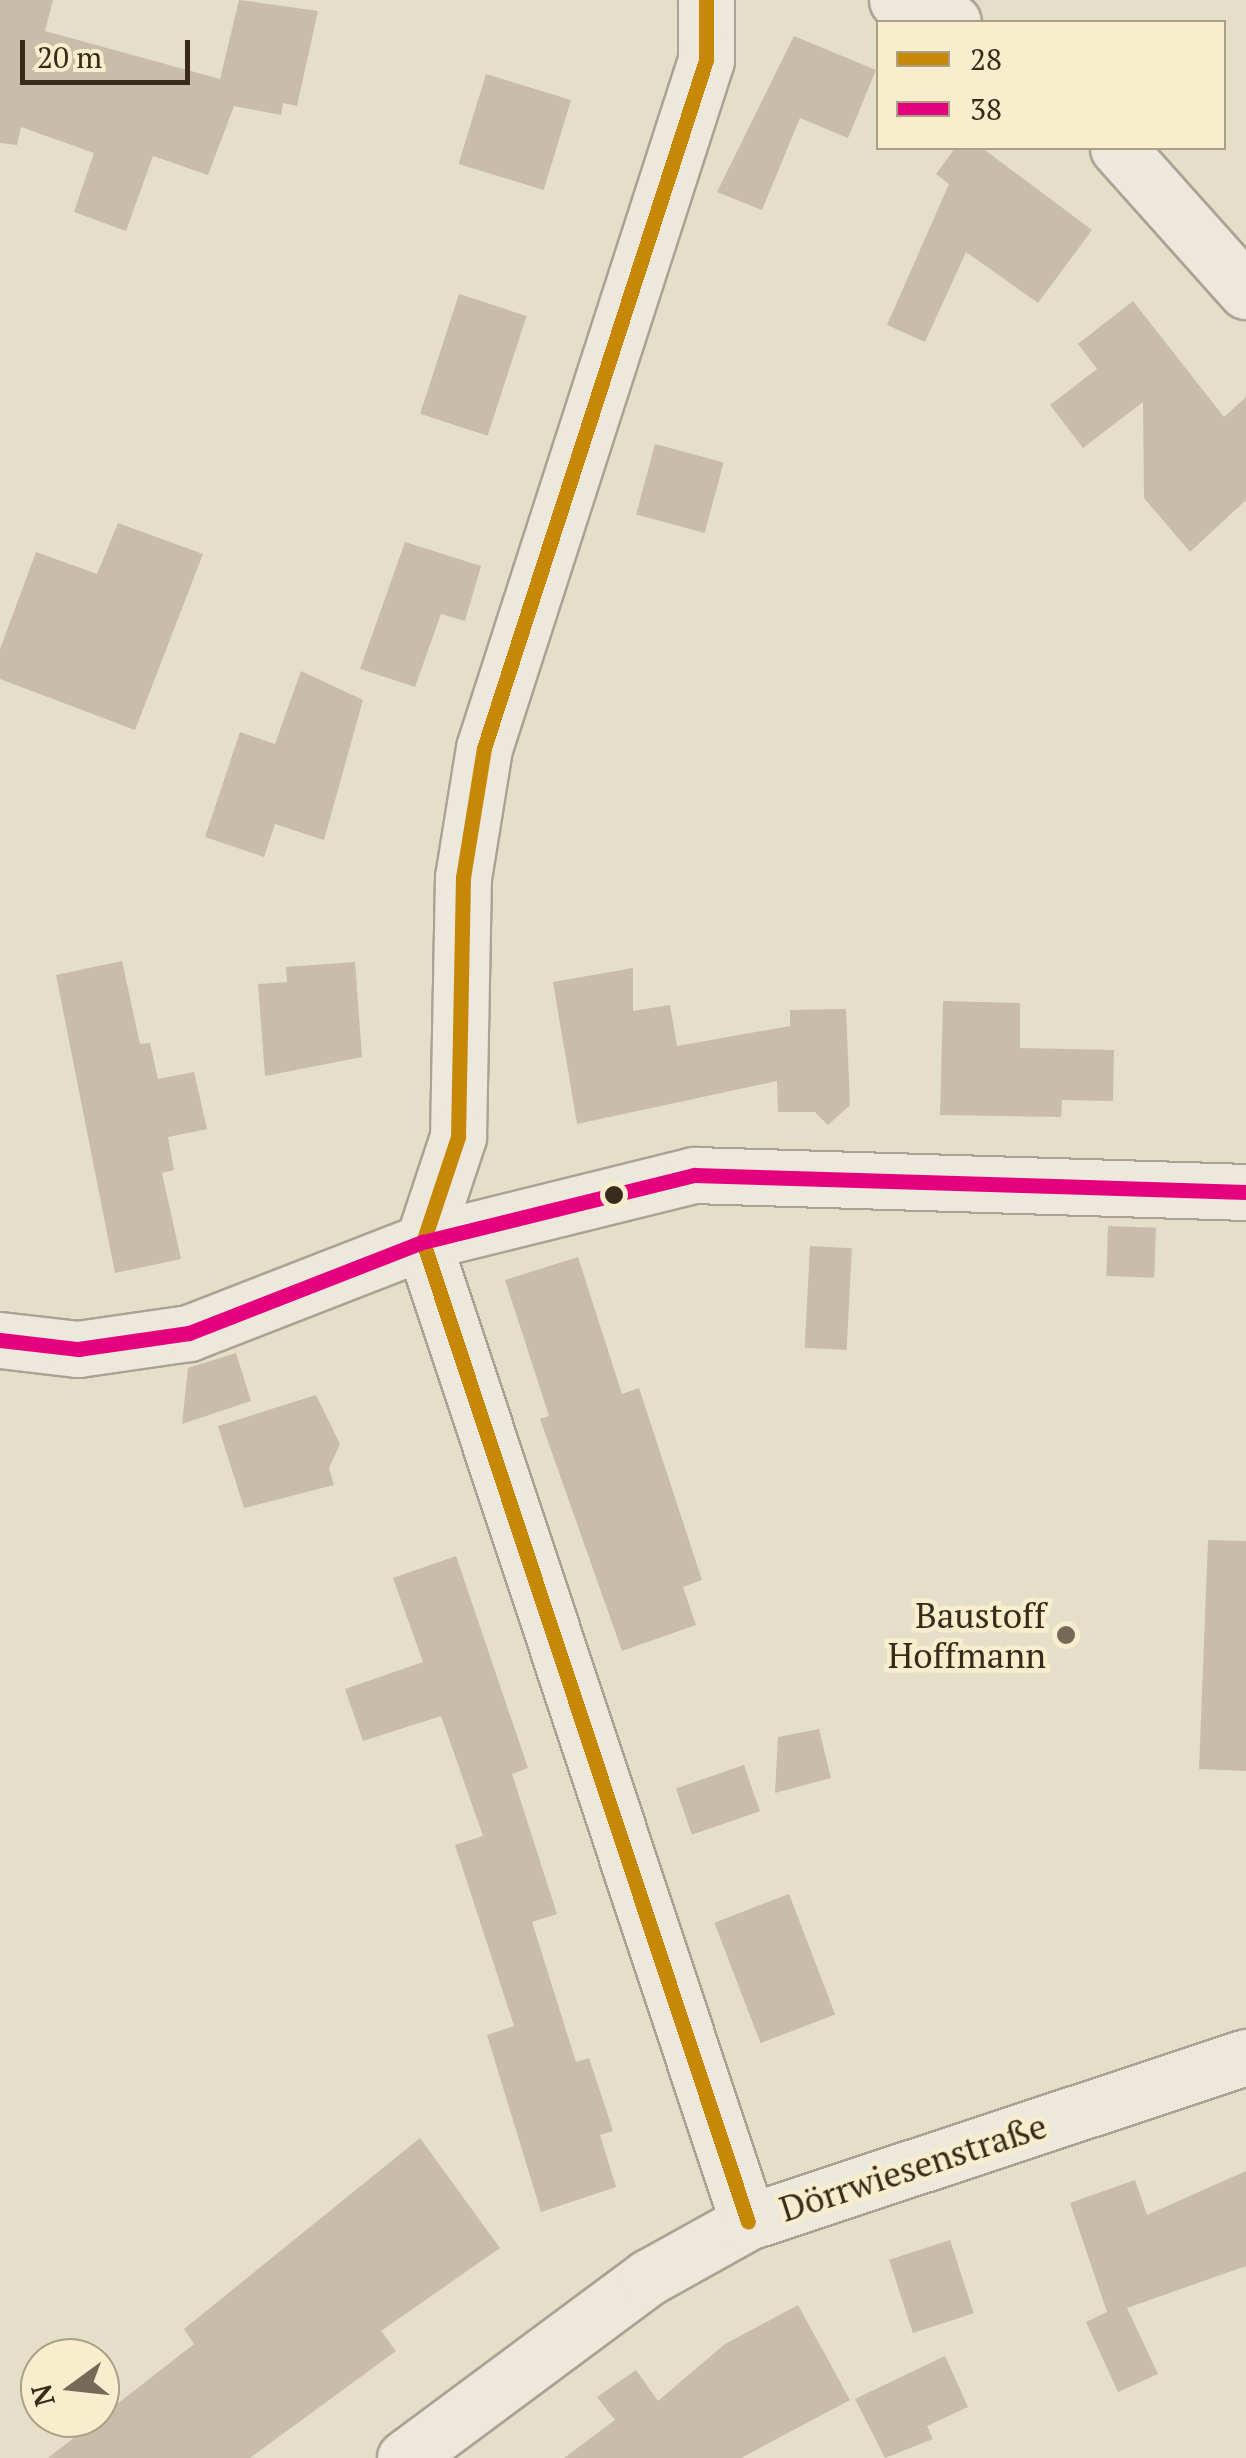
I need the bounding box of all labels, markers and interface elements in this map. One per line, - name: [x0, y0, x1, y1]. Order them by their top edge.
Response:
- scale bar: [25, 20, 195, 82]
- legend: [876, 20, 1226, 150]
- text: 20 m: [37, 37, 102, 77]
- text: 28: [970, 39, 1002, 79]
- text: 38: [970, 89, 1002, 129]
- unlabelled marker: [604, 1185, 624, 1205]
- place label: Baustoff Hoffmann: [888, 1594, 1046, 1676]
- marker: Baustoff Hoffmann: [1055, 1624, 1077, 1646]
- street label: Dörrwiesenstraße: [774, 2104, 1052, 2230]
- north arrow: [20, 2338, 120, 2438]
- text: N: [22, 2380, 63, 2410]

